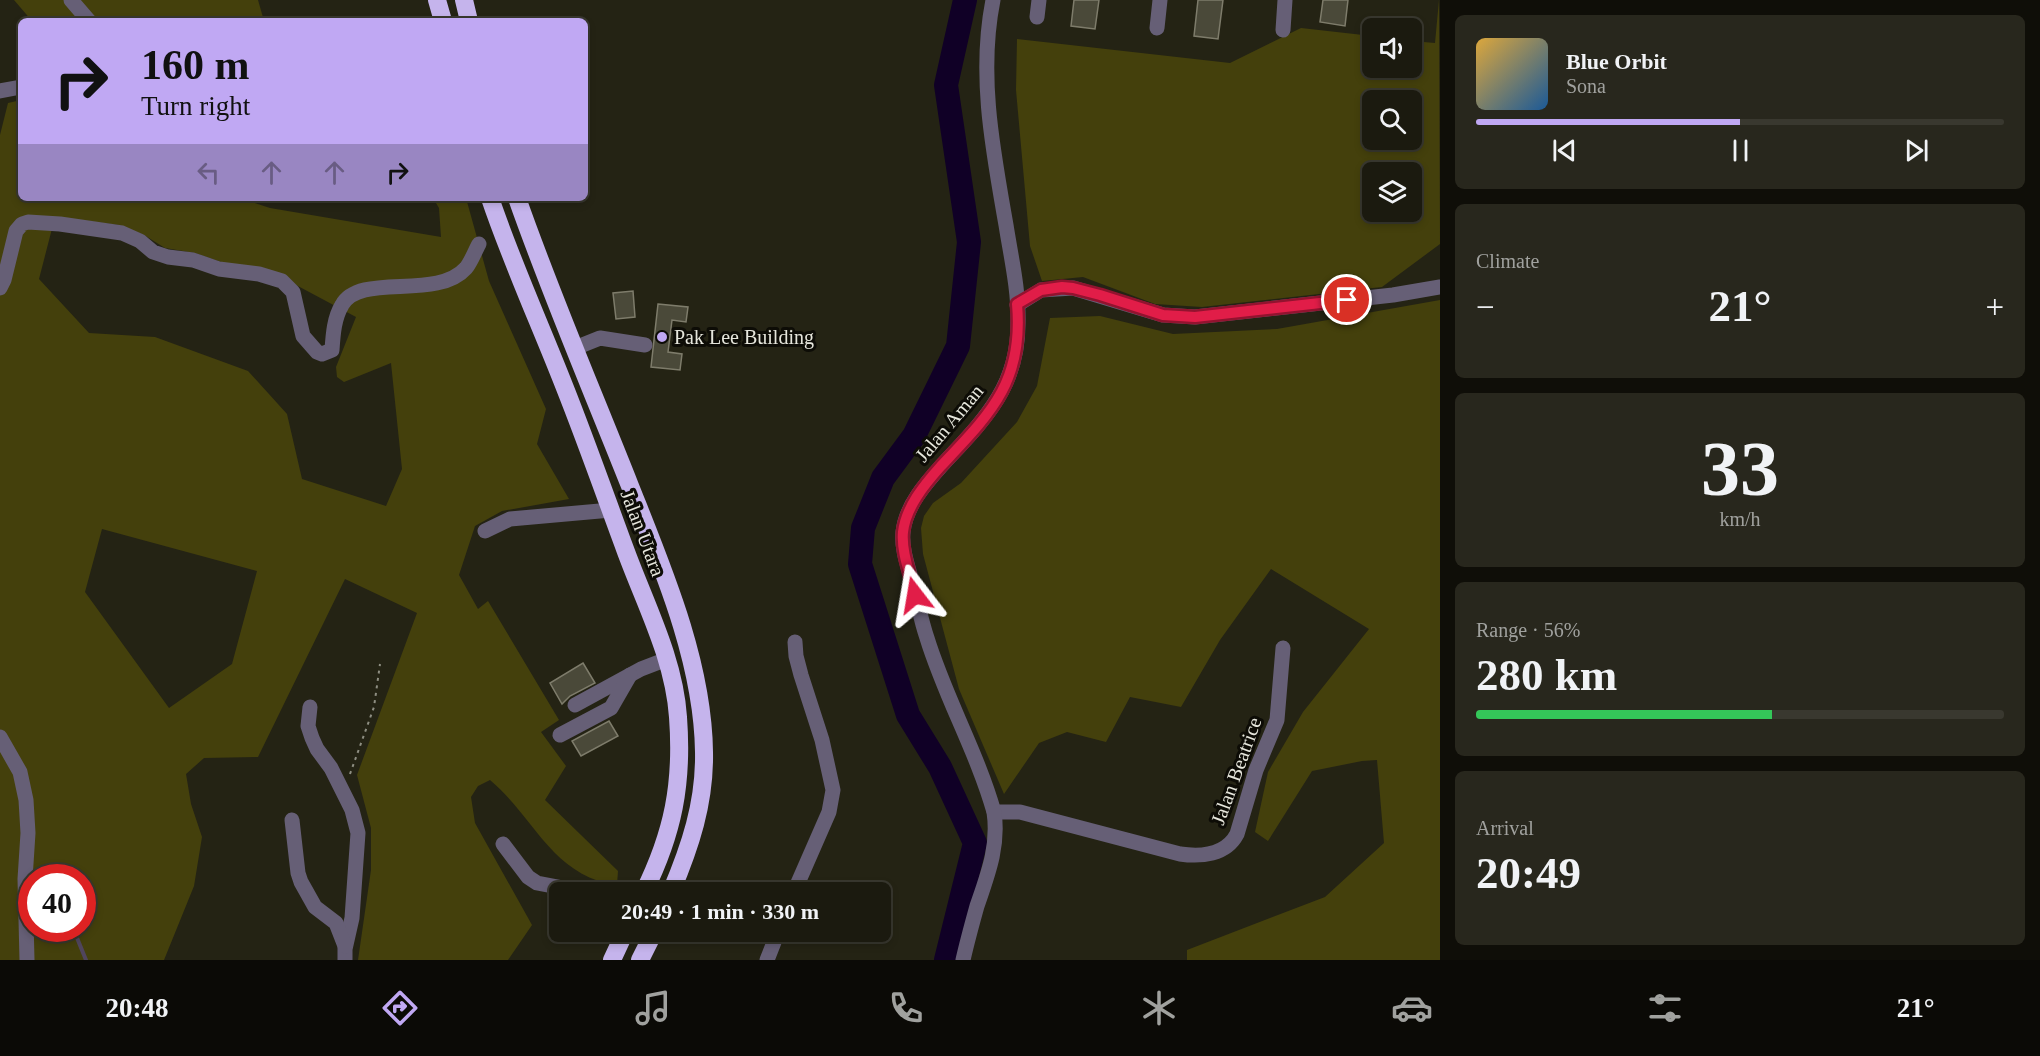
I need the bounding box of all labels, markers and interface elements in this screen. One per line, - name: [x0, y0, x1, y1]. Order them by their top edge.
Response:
- map controls: [1362, 18, 1422, 222]
- button: sound: [1362, 18, 1422, 78]
- icon: right: [42, 42, 120, 120]
- text: 160 m: [141, 42, 250, 88]
- text: Blue Orbit: [1566, 49, 1667, 74]
- text: Sona: [1566, 75, 1606, 97]
- button: search: [1362, 90, 1422, 150]
- text: Turn right: [141, 91, 250, 121]
- icon: previous: [1548, 134, 1581, 167]
- icon: pause: [1724, 134, 1757, 167]
- icon: next: [1900, 134, 1933, 167]
- icon: left: [192, 156, 225, 189]
- icon: ahead: [255, 156, 288, 189]
- icon: ahead: [318, 156, 351, 189]
- icon: right: [381, 156, 414, 189]
- button: layers: [1362, 162, 1422, 222]
- text: Climate: [1476, 250, 1539, 272]
- pin: [1321, 274, 1372, 325]
- text: 21°: [1709, 281, 1772, 331]
- icon: arrive: [1330, 283, 1363, 316]
- text: −: [1476, 289, 1495, 325]
- text: +: [1985, 289, 2004, 325]
- place label: Pak Lee Building: [674, 326, 814, 349]
- marker: Pak Lee Building: [655, 330, 669, 344]
- street label: Jalan Aman: [910, 380, 988, 466]
- text: 33: [1701, 425, 1779, 512]
- street label: Jalan Utara: [617, 487, 670, 579]
- text: km/h: [1719, 508, 1761, 530]
- position arrow: [883, 563, 947, 627]
- text: Range · 56%: [1476, 619, 1580, 641]
- text: 280 km: [1476, 650, 1617, 700]
- street label: Jalan Beatrice: [1206, 714, 1266, 828]
- text: Arrival: [1476, 817, 1534, 839]
- text: 20:49: [1476, 848, 1581, 898]
- speed limit sign: 40: [18, 864, 96, 942]
- text: 20:49 · 1 min · 330 m: [621, 899, 819, 924]
- icon: directions: [379, 987, 421, 1029]
- icon: music: [632, 987, 674, 1029]
- icon: phone: [885, 987, 927, 1029]
- icon: climate: [1138, 987, 1180, 1029]
- icon: car: [1391, 987, 1433, 1029]
- icon: filters: [1644, 987, 1686, 1029]
- text: 20:48: [105, 993, 168, 1023]
- text: 21°: [1897, 993, 1934, 1023]

